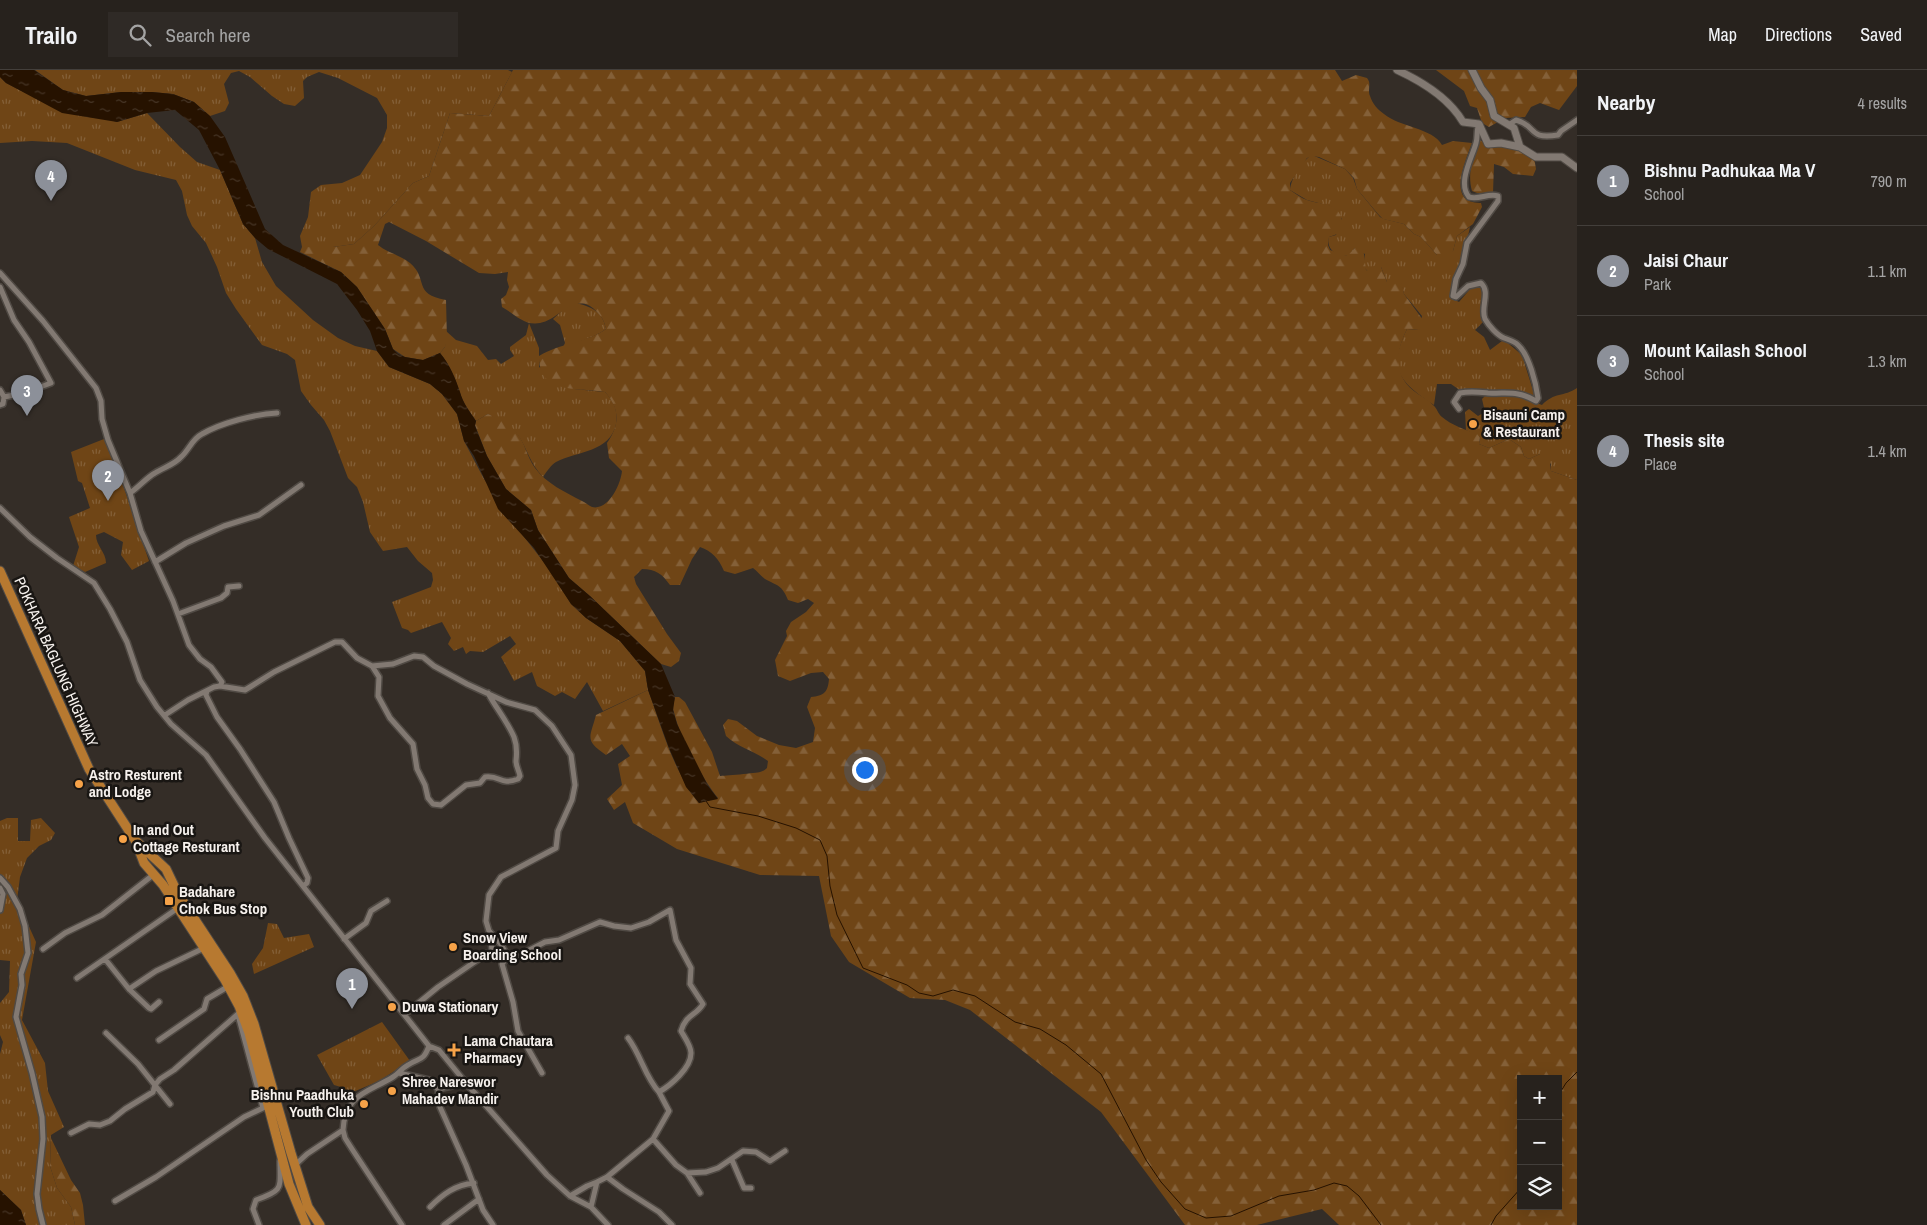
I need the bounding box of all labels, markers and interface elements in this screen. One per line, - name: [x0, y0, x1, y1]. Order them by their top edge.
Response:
- search box: [108, 12, 458, 57]
- text: Trailo: [25, 19, 78, 51]
- icon: search: [126, 21, 154, 49]
- text: Search here: [166, 22, 250, 48]
- text: Map: [1708, 22, 1737, 47]
- text: Directions: [1765, 22, 1832, 47]
- text: Saved: [1860, 22, 1902, 47]
- text: Nearby: [1597, 88, 1655, 117]
- text: 4 results: [1857, 92, 1907, 114]
- text: Bishnu Padhukaa Ma V: [1644, 157, 1815, 183]
- pin: 4: [35, 160, 67, 201]
- text: 1: [1609, 170, 1617, 192]
- text: 790 m: [1871, 170, 1907, 192]
- text: School: [1644, 183, 1684, 205]
- text: Jaisi Chaur: [1644, 247, 1728, 273]
- text: 2: [1609, 260, 1617, 282]
- text: 1.1 km: [1868, 260, 1907, 282]
- text: Park: [1644, 273, 1671, 295]
- text: Mount Kailash School: [1644, 337, 1807, 363]
- text: 3: [1609, 350, 1617, 372]
- text: 1.3 km: [1868, 350, 1907, 372]
- text: School: [1644, 363, 1684, 385]
- pin: 3: [11, 375, 43, 416]
- place label: Bisauni Camp & Restaurant: [1483, 404, 1565, 442]
- marker: Bisauni Camp & Restaurant: [1467, 418, 1479, 430]
- text: Thesis site: [1644, 427, 1725, 453]
- text: 4: [1609, 440, 1617, 462]
- text: 1.4 km: [1868, 440, 1907, 462]
- text: Place: [1644, 453, 1677, 475]
- pin: 2: [92, 460, 124, 501]
- street label: POKHARA BAGLUNG HIGHWAY: [9, 574, 104, 751]
- your location: [852, 757, 878, 783]
- place label: Astro Resturent and Lodge: [89, 764, 182, 802]
- marker: Astro Resturent and Lodge: [73, 778, 85, 790]
- place label: In and Out Cottage Resturant: [133, 819, 240, 857]
- marker: In and Out Cottage Resturant: [117, 833, 129, 845]
- place label: Badahare Chok Bus Stop: [179, 881, 267, 919]
- marker: Badahare Chok Bus Stop: [163, 895, 175, 907]
- place label: Snow View Boarding School: [463, 927, 561, 965]
- marker: Snow View Boarding School: [447, 941, 459, 953]
- pin: 1: [336, 968, 368, 1009]
- place label: Duwa Stationary: [402, 996, 499, 1017]
- marker: Duwa Stationary: [386, 1001, 398, 1013]
- place label: Lama Chautara Pharmacy: [464, 1030, 553, 1068]
- marker: Lama Chautara Pharmacy: [448, 1044, 460, 1056]
- place label: Shree Nareswor Mahadev Mandir: [402, 1071, 499, 1109]
- map controls: [1517, 1075, 1562, 1210]
- button: +: [1517, 1075, 1562, 1120]
- place label: Bishnu Paadhuka Youth Club: [251, 1084, 354, 1122]
- marker: Shree Nareswor Mahadev Mandir: [386, 1085, 398, 1097]
- marker: Bishnu Paadhuka Youth Club: [358, 1098, 370, 1110]
- button: −: [1517, 1120, 1562, 1165]
- button: layers: [1517, 1165, 1562, 1210]

